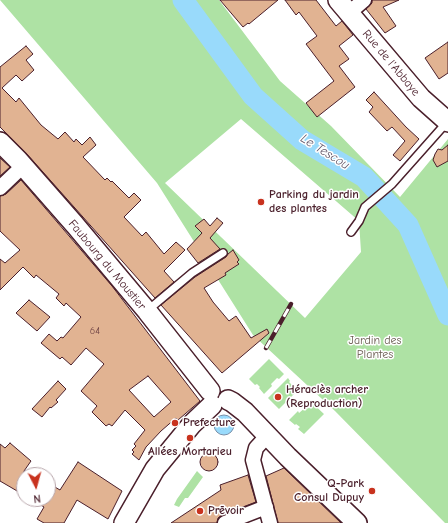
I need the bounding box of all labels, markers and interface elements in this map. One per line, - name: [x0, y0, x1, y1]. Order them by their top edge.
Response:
- street label: Rue de l'Abbaye: [359, 27, 423, 99]
- water label: Le Tescou: [298, 131, 352, 173]
- place label: Parking du jardin des plantes: [269, 188, 359, 216]
- marker: Parking du jardin des plantes: [256, 197, 266, 207]
- street label: Faubourg du Moustier: [65, 217, 149, 313]
- house number: 64: [90, 325, 100, 337]
- park label: Jardin des Plantes: [348, 334, 402, 362]
- place label: Héraclès archer (Reproduction): [286, 383, 368, 411]
- marker: Héraclès archer (Reproduction): [273, 392, 283, 402]
- place label: Prefecture: [183, 416, 236, 430]
- marker: Prefecture: [170, 418, 180, 428]
- marker: Allées Mortarieu: [185, 433, 195, 443]
- place label: Allées Mortarieu: [148, 445, 232, 459]
- north arrow: [16, 467, 56, 507]
- place label: Q-Park Consul Dupuy: [294, 477, 364, 505]
- marker: Q-Park Consul Dupuy: [367, 486, 377, 496]
- text: N: [33, 492, 41, 505]
- place label: Prēvoir: [208, 504, 244, 518]
- marker: Prēvoir: [195, 506, 205, 516]

